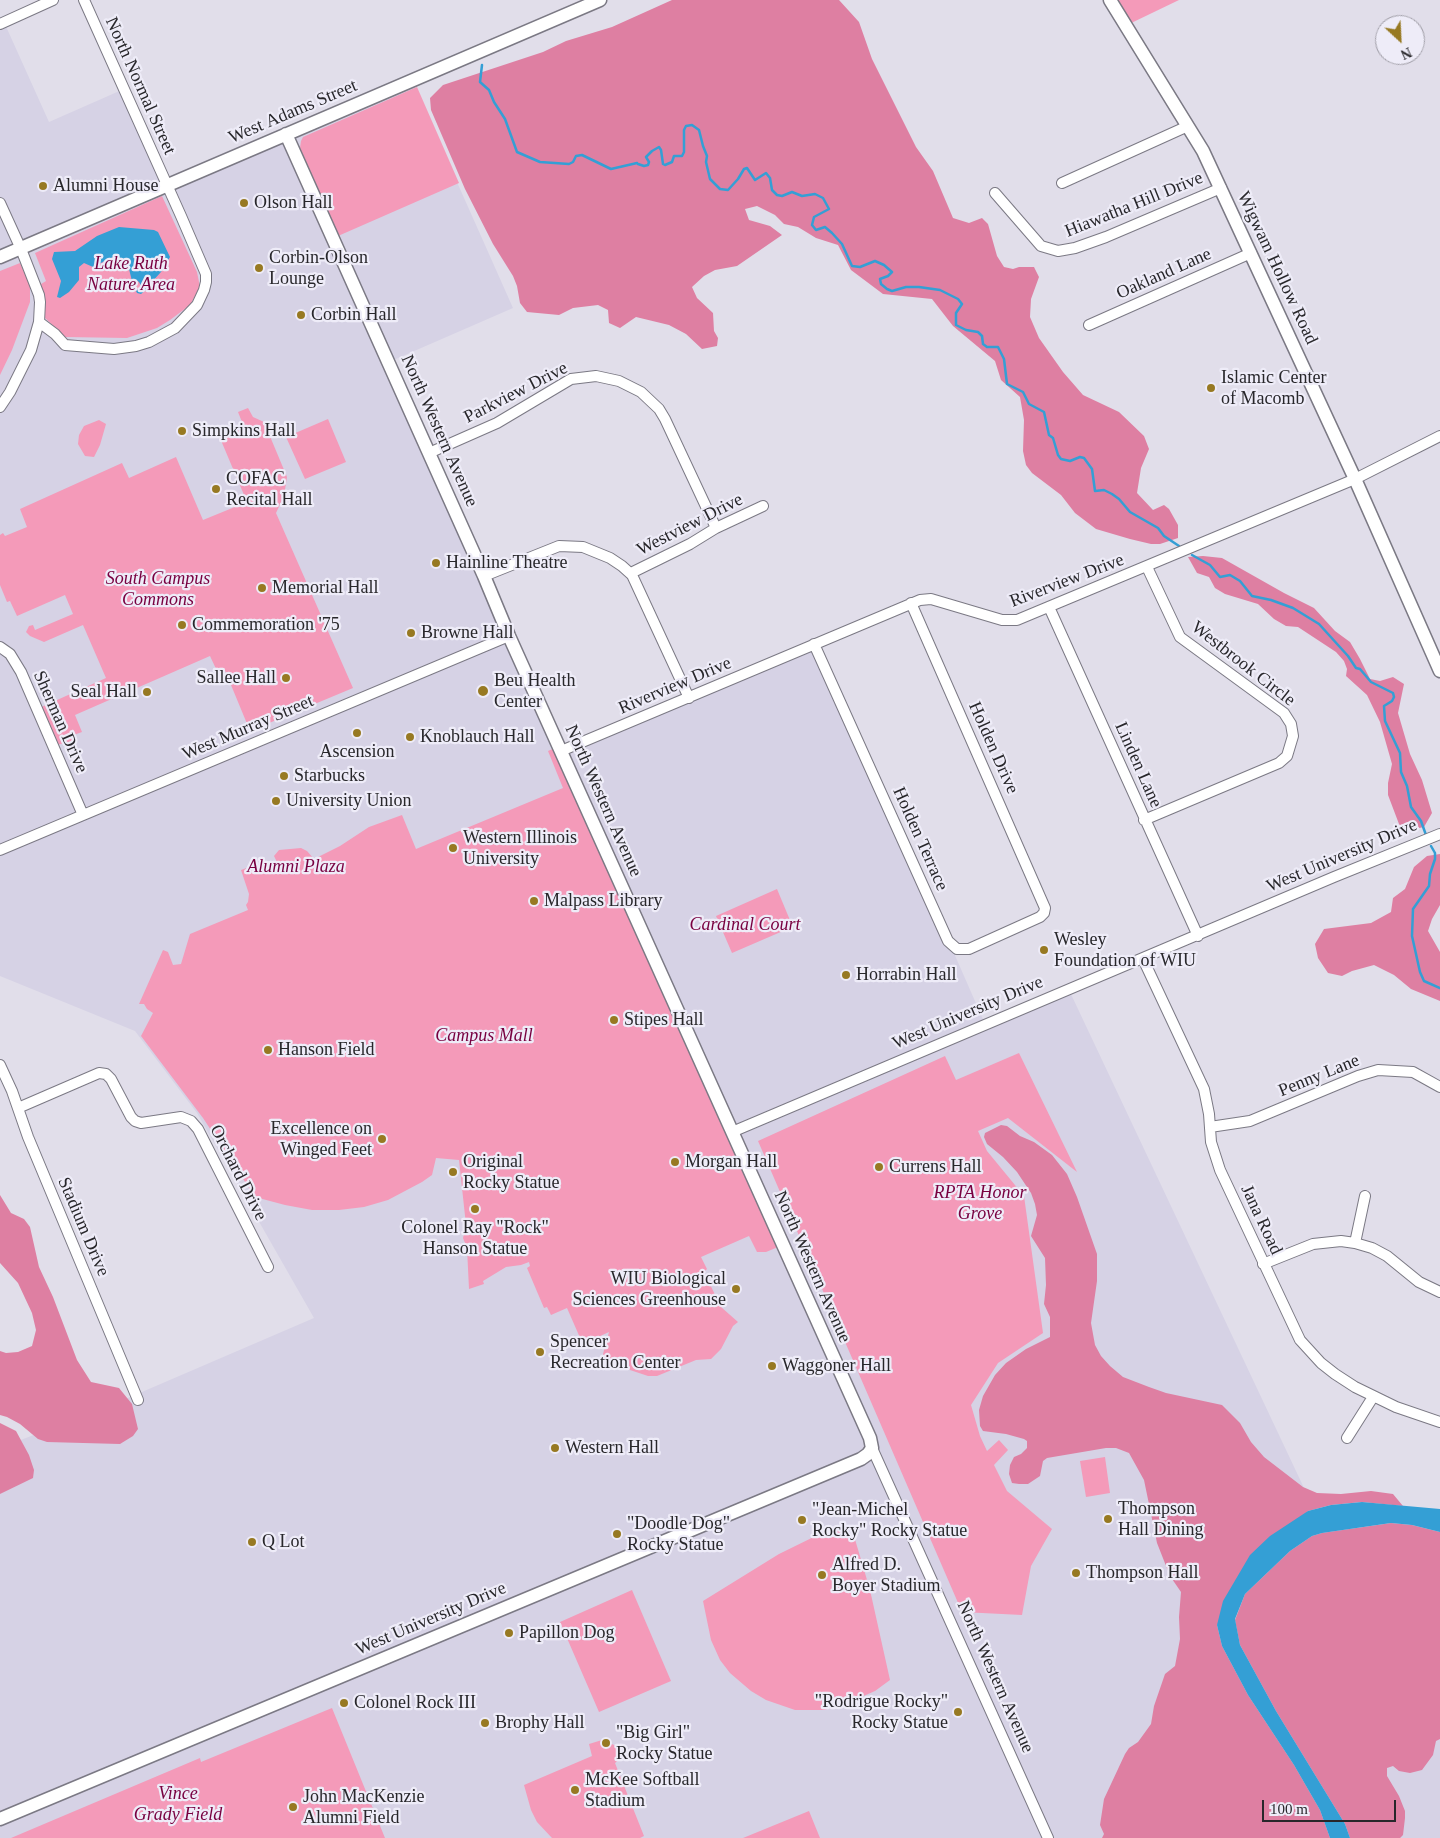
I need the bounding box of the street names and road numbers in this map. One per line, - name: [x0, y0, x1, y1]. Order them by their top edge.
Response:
- street label: North Normal Street: [100, 14, 180, 158]
- street label: West Adams Street: [225, 75, 361, 149]
- street label: Hiawatha Hill Drive: [1062, 167, 1206, 243]
- street label: Wigwam Hollow Road: [1232, 188, 1322, 348]
- street label: Oakland Lane: [1113, 244, 1215, 304]
- street label: North Western Avenue: [396, 352, 482, 510]
- street label: Parkview Drive: [461, 358, 571, 428]
- street label: Westview Drive: [633, 489, 747, 561]
- street label: Riverview Drive: [1007, 549, 1127, 613]
- street label: Westbrook Circle: [1187, 617, 1299, 711]
- street label: Riverview Drive: [615, 653, 735, 719]
- street label: Sherman Drive: [28, 668, 92, 776]
- street label: West Murray Street: [179, 691, 317, 765]
- street label: Holden Drive: [963, 699, 1023, 797]
- street label: Linden Lane: [1110, 719, 1166, 811]
- street label: North Western Avenue: [560, 722, 646, 880]
- street label: Holden Terrace: [888, 784, 952, 894]
- street label: West University Drive: [1263, 815, 1421, 897]
- street label: West University Drive: [889, 972, 1047, 1054]
- street label: Penny Lane: [1275, 1050, 1363, 1102]
- street label: Orchard Drive: [205, 1122, 271, 1224]
- street label: Stadium Drive: [52, 1174, 114, 1280]
- street label: Jana Road: [1235, 1182, 1287, 1258]
- street label: North Western Avenue: [769, 1188, 855, 1346]
- street label: West University Drive: [352, 1578, 510, 1660]
- street label: North Western Avenue: [952, 1598, 1038, 1756]

